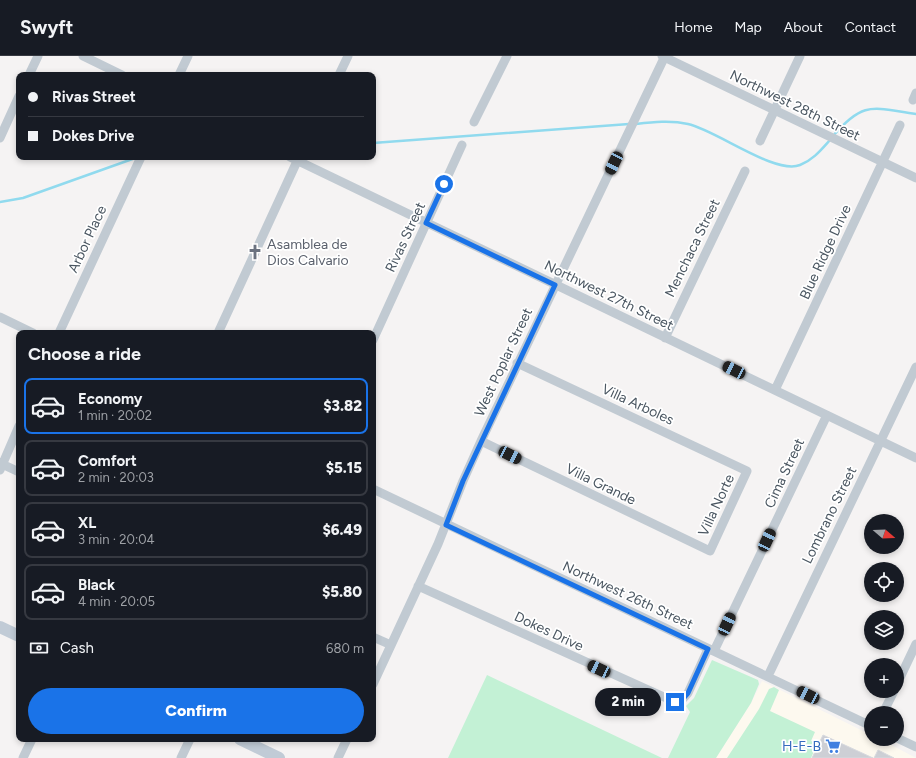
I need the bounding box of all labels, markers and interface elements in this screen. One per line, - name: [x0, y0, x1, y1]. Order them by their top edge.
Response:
- text: Swyft: [20, 16, 73, 39]
- text: Home: [674, 19, 713, 36]
- text: Map: [735, 19, 762, 36]
- text: About: [784, 19, 823, 36]
- text: Contact: [845, 19, 896, 36]
- street label: Northwest 28th Street: [727, 67, 863, 144]
- text: Rivas Street: [52, 88, 136, 106]
- text: Dokes Drive: [52, 127, 134, 145]
- car: [603, 150, 625, 176]
- route start: [435, 175, 453, 193]
- street label: Menchaca Street: [661, 196, 724, 300]
- street label: Rivas Street: [382, 199, 429, 275]
- street label: Blue Ridge Drive: [796, 202, 855, 302]
- street label: Arbor Place: [64, 203, 111, 276]
- place label: Asamblea de Dios Calvario: [267, 236, 349, 269]
- church icon: Asamblea de Dios Calvario: [246, 243, 264, 261]
- street label: Northwest 27th Street: [541, 257, 676, 334]
- street label: West Poplar Street: [471, 305, 536, 419]
- text: Choose a ride: [28, 343, 141, 365]
- car: [721, 359, 747, 381]
- street label: Villa Arboles: [599, 380, 677, 429]
- icon: car: [30, 388, 66, 424]
- text: Economy: [78, 390, 143, 408]
- text: $3.82: [323, 397, 362, 415]
- text: 1 min · 20:02: [78, 408, 152, 423]
- street label: Cima Street: [761, 436, 808, 511]
- car: [497, 444, 523, 466]
- icon: car: [30, 450, 66, 486]
- text: Comfort: [78, 452, 137, 470]
- text: $5.15: [326, 459, 362, 477]
- street label: Villa Grande: [563, 460, 639, 509]
- street label: Lombrano Street: [799, 464, 860, 567]
- text: 2 min · 20:03: [78, 470, 154, 485]
- street label: Villa Norte: [695, 471, 738, 539]
- icon: car: [30, 512, 66, 548]
- text: XL: [78, 514, 96, 532]
- north arrow: [864, 514, 904, 554]
- map controls: [864, 514, 904, 746]
- text: $6.49: [323, 521, 362, 539]
- car: [756, 527, 778, 553]
- text: 3 min · 20:04: [78, 532, 155, 547]
- street label: Northwest 26th Street: [560, 558, 696, 633]
- button: locate: [864, 562, 904, 602]
- icon: car: [30, 574, 66, 610]
- text: Black: [78, 576, 115, 594]
- text: $5.80: [322, 583, 362, 601]
- text: 4 min · 20:05: [78, 594, 155, 609]
- street label: Dokes Drive: [511, 608, 586, 655]
- button: layers: [864, 610, 904, 650]
- car: [716, 611, 738, 637]
- icon: cash: [28, 637, 50, 659]
- text: Cash: [60, 639, 94, 657]
- text: 680 m: [326, 641, 364, 656]
- car: [586, 658, 612, 680]
- button: +: [864, 658, 904, 698]
- car: [795, 684, 821, 706]
- button: Confirm: [28, 688, 364, 734]
- callout: 2 min: [595, 688, 661, 716]
- route end: [666, 693, 684, 711]
- text: 2 min: [611, 694, 645, 709]
- button: −: [864, 706, 904, 746]
- supermarket icon: H-E-B: [824, 737, 842, 755]
- place label: H-E-B: [782, 738, 821, 755]

